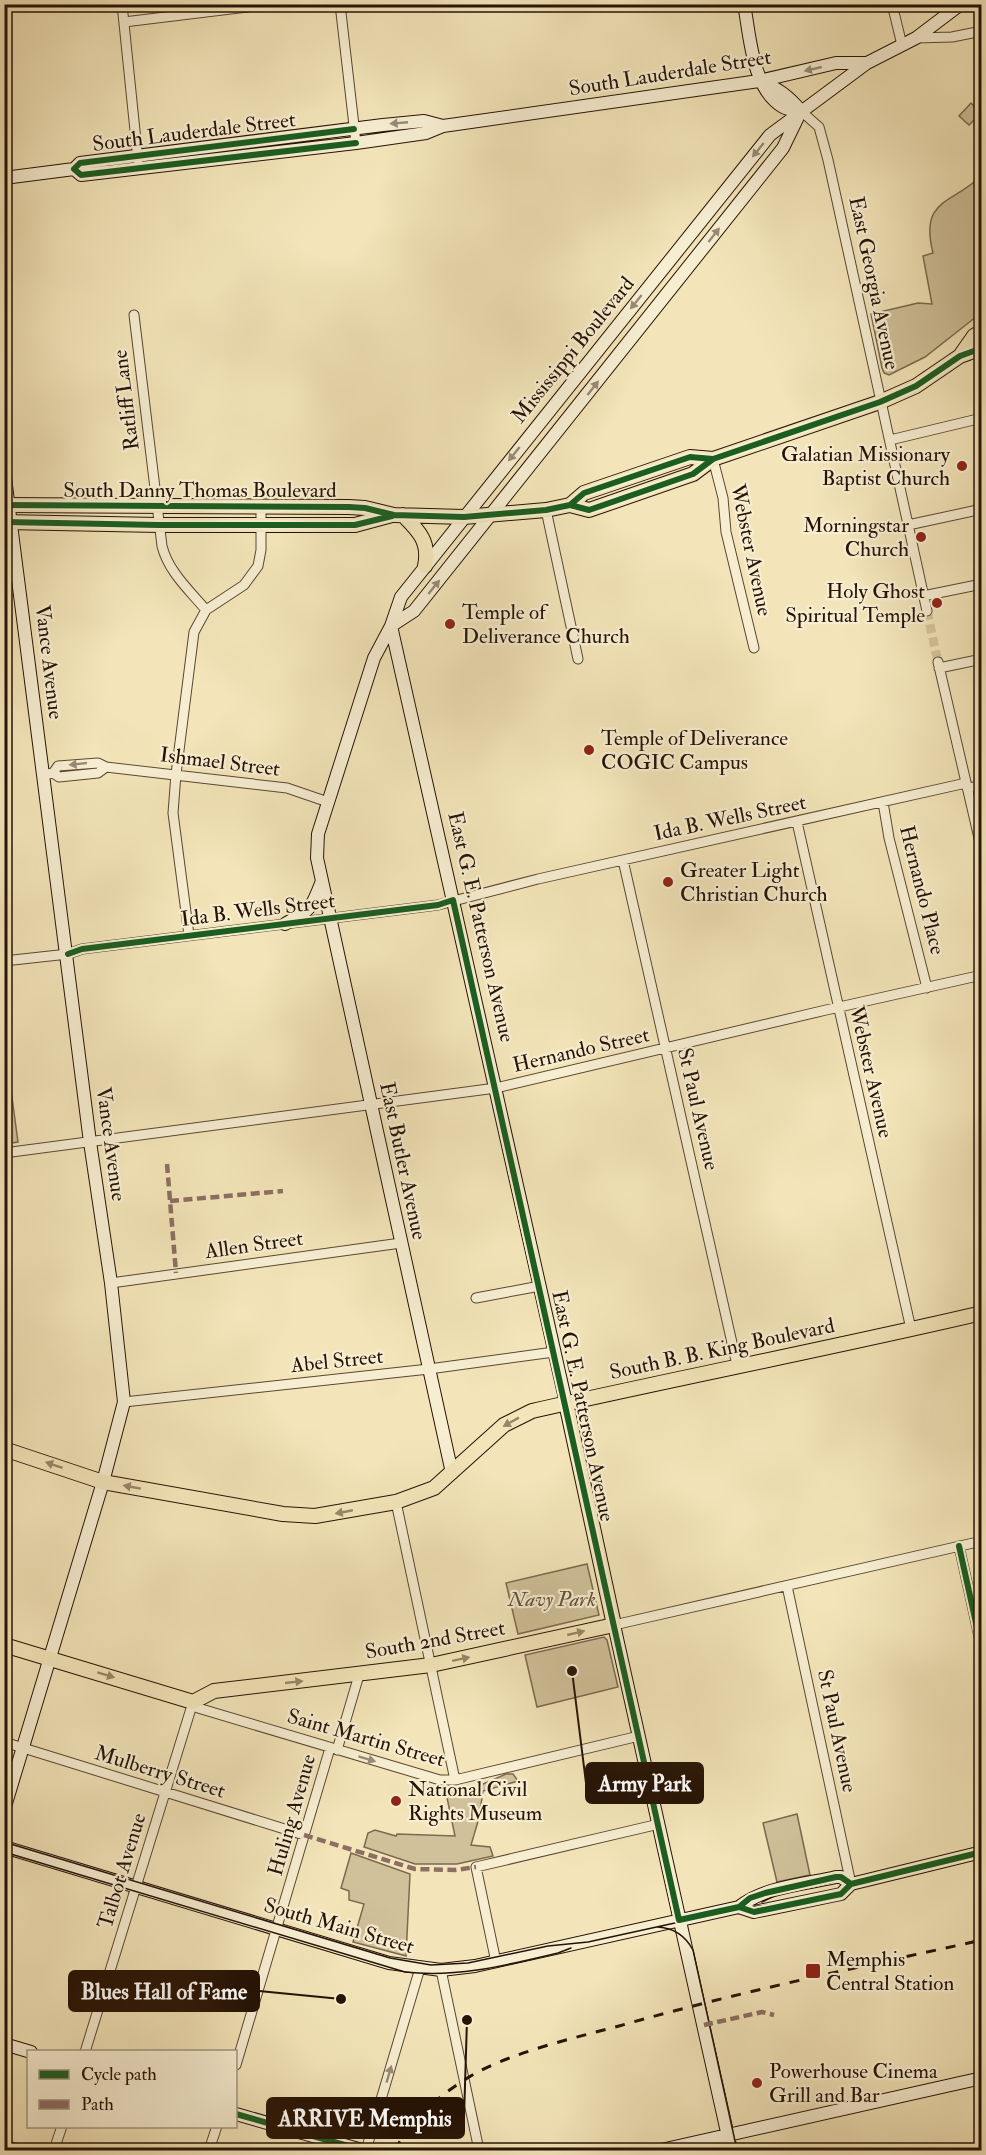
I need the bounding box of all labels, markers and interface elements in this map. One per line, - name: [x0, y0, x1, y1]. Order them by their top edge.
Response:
- street label: South Lauderdale Street: [567, 44, 773, 102]
- one-way arrow: [804, 64, 822, 74]
- street label: South Lauderdale Street: [91, 106, 297, 158]
- one-way arrow: [389, 118, 408, 128]
- one-way arrow: [751, 142, 764, 158]
- street label: East Georgia Avenue: [842, 194, 906, 372]
- one-way arrow: [707, 227, 720, 243]
- street label: Mississippi Boulevard: [505, 271, 641, 429]
- one-way arrow: [630, 294, 643, 309]
- street label: Ratliff Lane: [106, 348, 146, 452]
- one-way arrow: [586, 380, 598, 395]
- place label: Galatian Missionary Baptist Church: [781, 441, 951, 492]
- one-way arrow: [507, 446, 520, 462]
- marker: Galatian Missionary Baptist Church: [955, 459, 969, 473]
- street label: South Danny Thomas Boulevard: [63, 477, 337, 504]
- street label: Webster Avenue: [724, 480, 778, 619]
- place label: Morningstar Church: [803, 512, 909, 563]
- marker: Morningstar Church: [914, 530, 928, 544]
- place label: Holy Ghost Spiritual Temple: [785, 578, 925, 629]
- one-way arrow: [427, 579, 440, 595]
- marker: Holy Ghost Spiritual Temple: [930, 596, 944, 610]
- place label: Temple of Deliverance Church: [462, 599, 630, 650]
- street label: Vance Avenue: [29, 603, 69, 721]
- marker: Temple of Deliverance Church: [443, 617, 457, 631]
- place label: Temple of Deliverance COGIC Campus: [601, 725, 788, 776]
- street label: Ishmael Street: [158, 741, 282, 783]
- marker: Temple of Deliverance COGIC Campus: [582, 743, 596, 757]
- one-way arrow: [69, 759, 88, 769]
- street label: Ida B. Wells Street: [651, 789, 809, 847]
- street label: East G. E. Patterson Avenue: [441, 809, 521, 1045]
- street label: Hernando Place: [893, 823, 951, 958]
- place label: Greater Light Christian Church: [680, 857, 828, 908]
- marker: Greater Light Christian Church: [661, 875, 675, 889]
- street label: Ida B. Wells Street: [179, 887, 337, 933]
- street label: Webster Avenue: [843, 1003, 899, 1141]
- street label: Hernando Street: [510, 1021, 652, 1079]
- street label: St Paul Avenue: [671, 1045, 725, 1173]
- street label: East Butler Avenue: [373, 1080, 433, 1243]
- street label: Vance Avenue: [90, 1085, 132, 1203]
- street label: Allen Street: [202, 1225, 305, 1265]
- street label: East G. E. Patterson Avenue: [545, 1288, 621, 1524]
- street label: South B. B. King Boulevard: [607, 1312, 838, 1386]
- street label: Abel Street: [288, 1343, 385, 1379]
- one-way arrow: [502, 1417, 519, 1427]
- one-way arrow: [45, 1460, 63, 1470]
- one-way arrow: [123, 1483, 142, 1492]
- one-way arrow: [335, 1508, 354, 1517]
- park label: Navy Park: [507, 1586, 596, 1613]
- street label: South 2nd Street: [363, 1614, 507, 1666]
- one-way arrow: [567, 1628, 585, 1638]
- one-way arrow: [452, 1654, 471, 1663]
- street label: St Paul Avenue: [811, 1667, 863, 1795]
- one-way arrow: [97, 1671, 115, 1680]
- one-way arrow: [284, 1677, 303, 1687]
- street label: Saint Martin Street: [284, 1703, 448, 1773]
- street label: Mulberry Street: [91, 1739, 229, 1805]
- street label: Huling Avenue: [262, 1751, 322, 1879]
- one-way arrow: [358, 1755, 376, 1764]
- callout: Army Park: [586, 1763, 703, 1803]
- text: Army Park: [597, 1770, 692, 1799]
- place label: National Civil Rights Museum: [408, 1776, 542, 1827]
- marker: National Civil Rights Museum: [389, 1794, 403, 1808]
- street label: Talbot Avenue: [92, 1810, 152, 1932]
- street label: South Main Street: [261, 1892, 417, 1960]
- place label: Memphis Central Station: [826, 1946, 954, 1997]
- marker: Memphis Central Station: [804, 1962, 822, 1980]
- callout: Blues Hall of Fame: [69, 1971, 259, 2011]
- text: Blues Hall of Fame: [81, 1978, 248, 2006]
- legend: [27, 2050, 237, 2128]
- place label: Powerhouse Cinema Grill and Bar: [769, 2058, 938, 2109]
- text: Cycle path: [81, 2063, 157, 2086]
- one-way arrow: [385, 2065, 394, 2083]
- marker: Powerhouse Cinema Grill and Bar: [750, 2076, 764, 2090]
- text: Path: [81, 2093, 114, 2116]
- callout: ARRIVE Memphis: [267, 2098, 464, 2138]
- text: ARRIVE Memphis: [277, 2105, 452, 2134]

